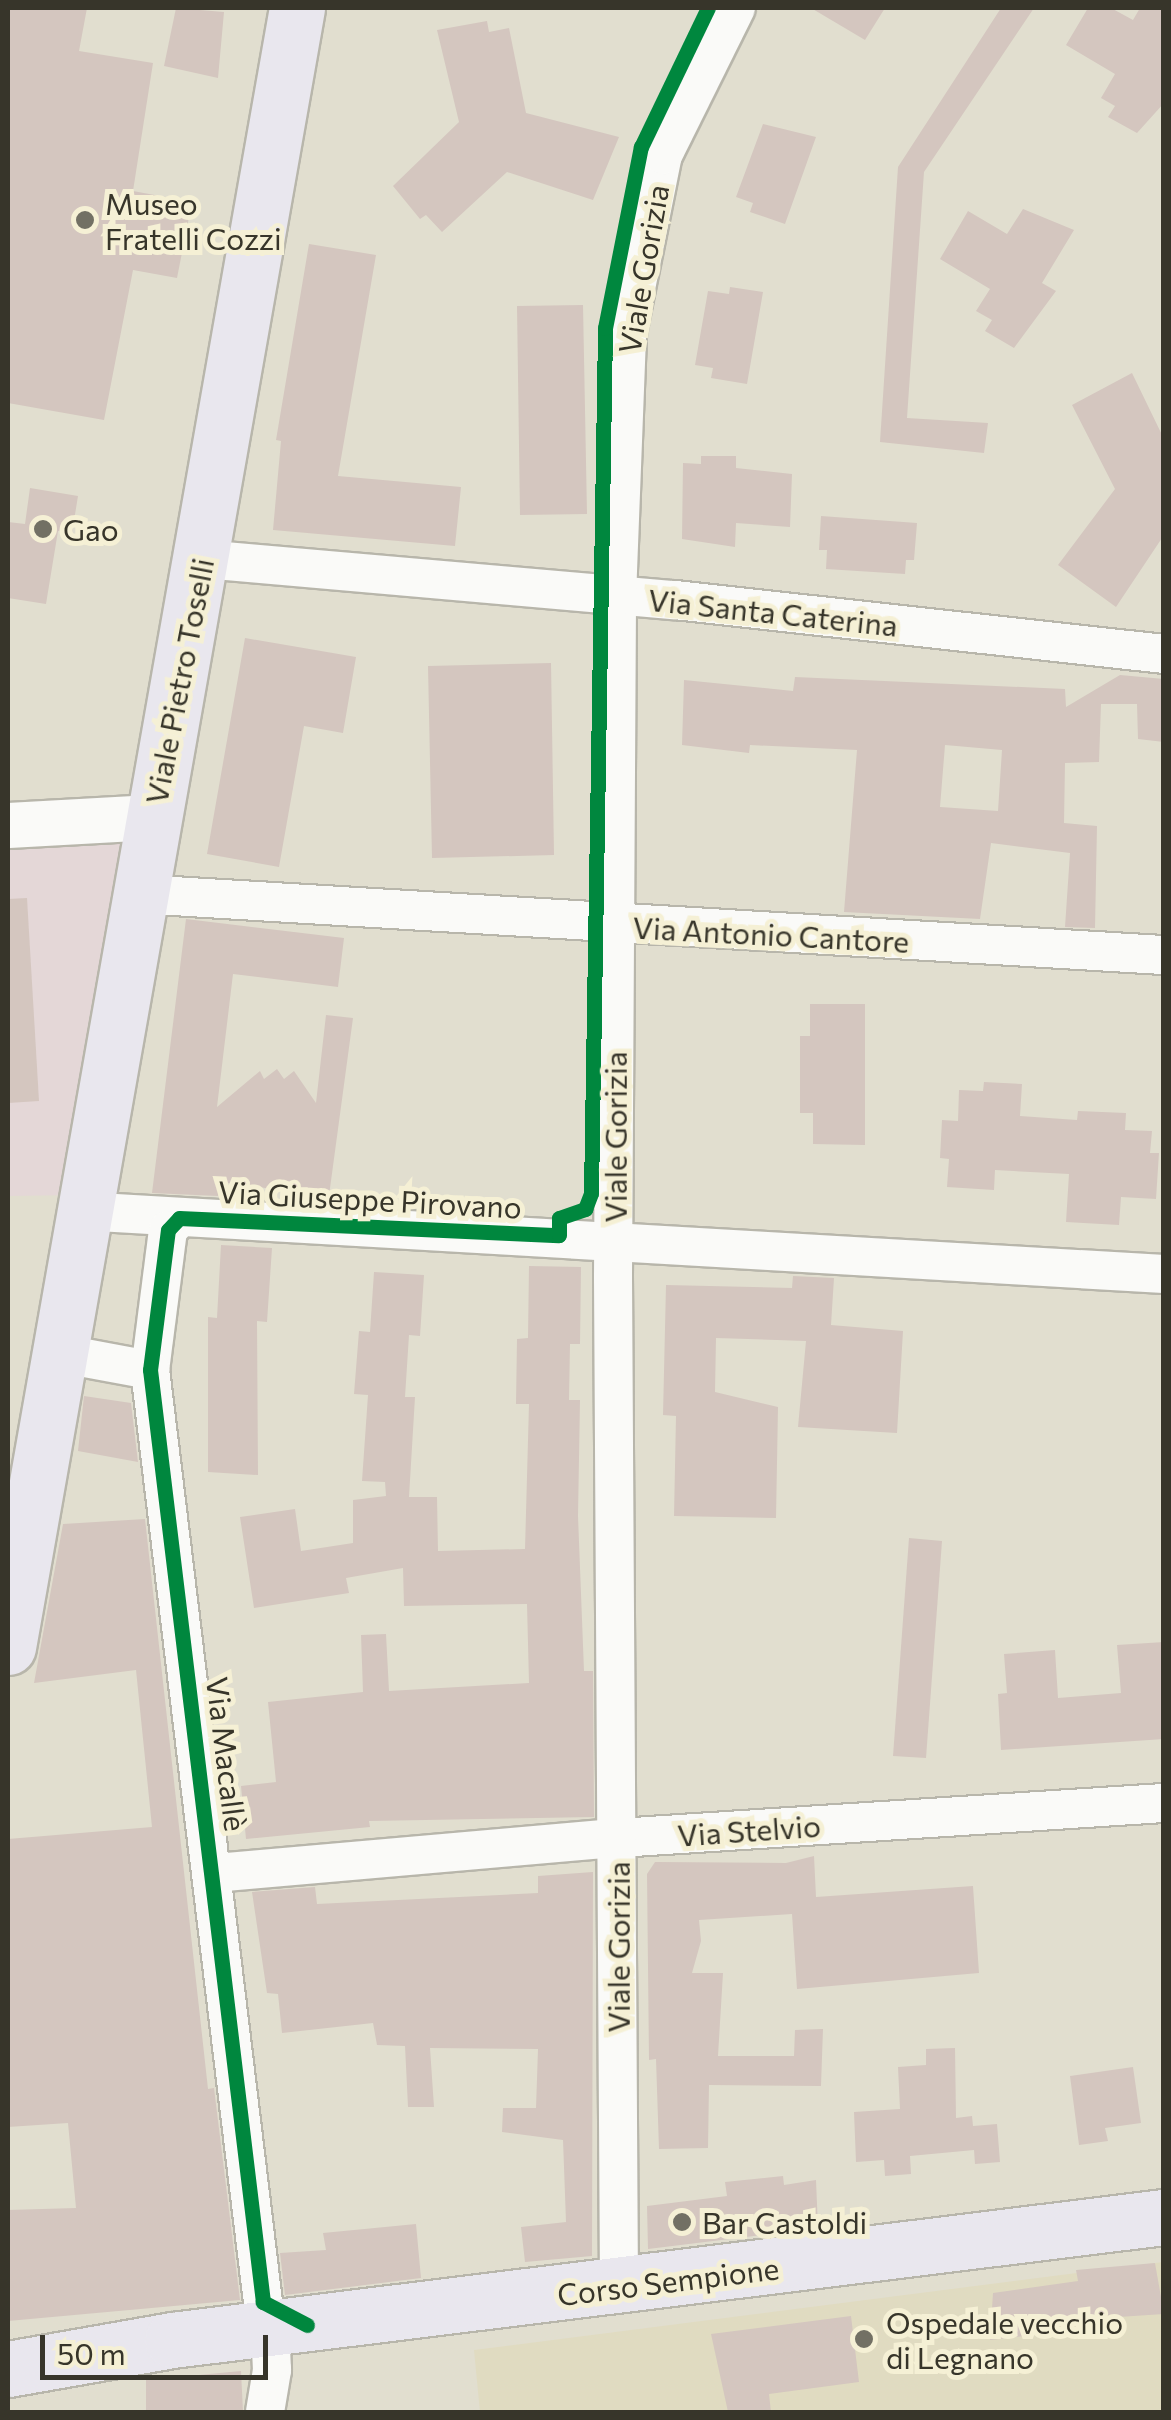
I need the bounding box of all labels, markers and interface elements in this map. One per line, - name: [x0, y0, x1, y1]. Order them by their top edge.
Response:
- street label: Viale Gorizia: [610, 182, 676, 356]
- place label: Museo Fratelli Cozzi: [105, 185, 282, 256]
- marker: Museo Fratelli Cozzi: [74, 209, 96, 231]
- place label: Gao: [63, 511, 119, 547]
- marker: Gao: [32, 518, 54, 540]
- street label: Viale Pietro Toselli: [138, 555, 220, 807]
- street label: Via Santa Caterina: [646, 581, 900, 643]
- street label: Via Antonio Cantore: [632, 909, 910, 959]
- street label: Viale Gorizia: [597, 1051, 633, 1223]
- street label: Via Giuseppe Pirovano: [217, 1173, 523, 1225]
- street label: Via Macallè: [200, 1675, 254, 1833]
- street label: Via Stelvio: [676, 1807, 822, 1853]
- street label: Viale Gorizia: [600, 1861, 636, 2033]
- place label: Bar Castoldi: [702, 2204, 867, 2240]
- marker: Bar Castoldi: [671, 2211, 693, 2233]
- street label: Corso Sempione: [555, 2250, 781, 2312]
- place label: Ospedale vecchio di Legnano: [886, 2304, 1123, 2374]
- scale bar: [45, 2315, 272, 2377]
- marker: Ospedale vecchio di Legnano: [851, 2326, 877, 2352]
- text: 50 m: [57, 2334, 126, 2371]

